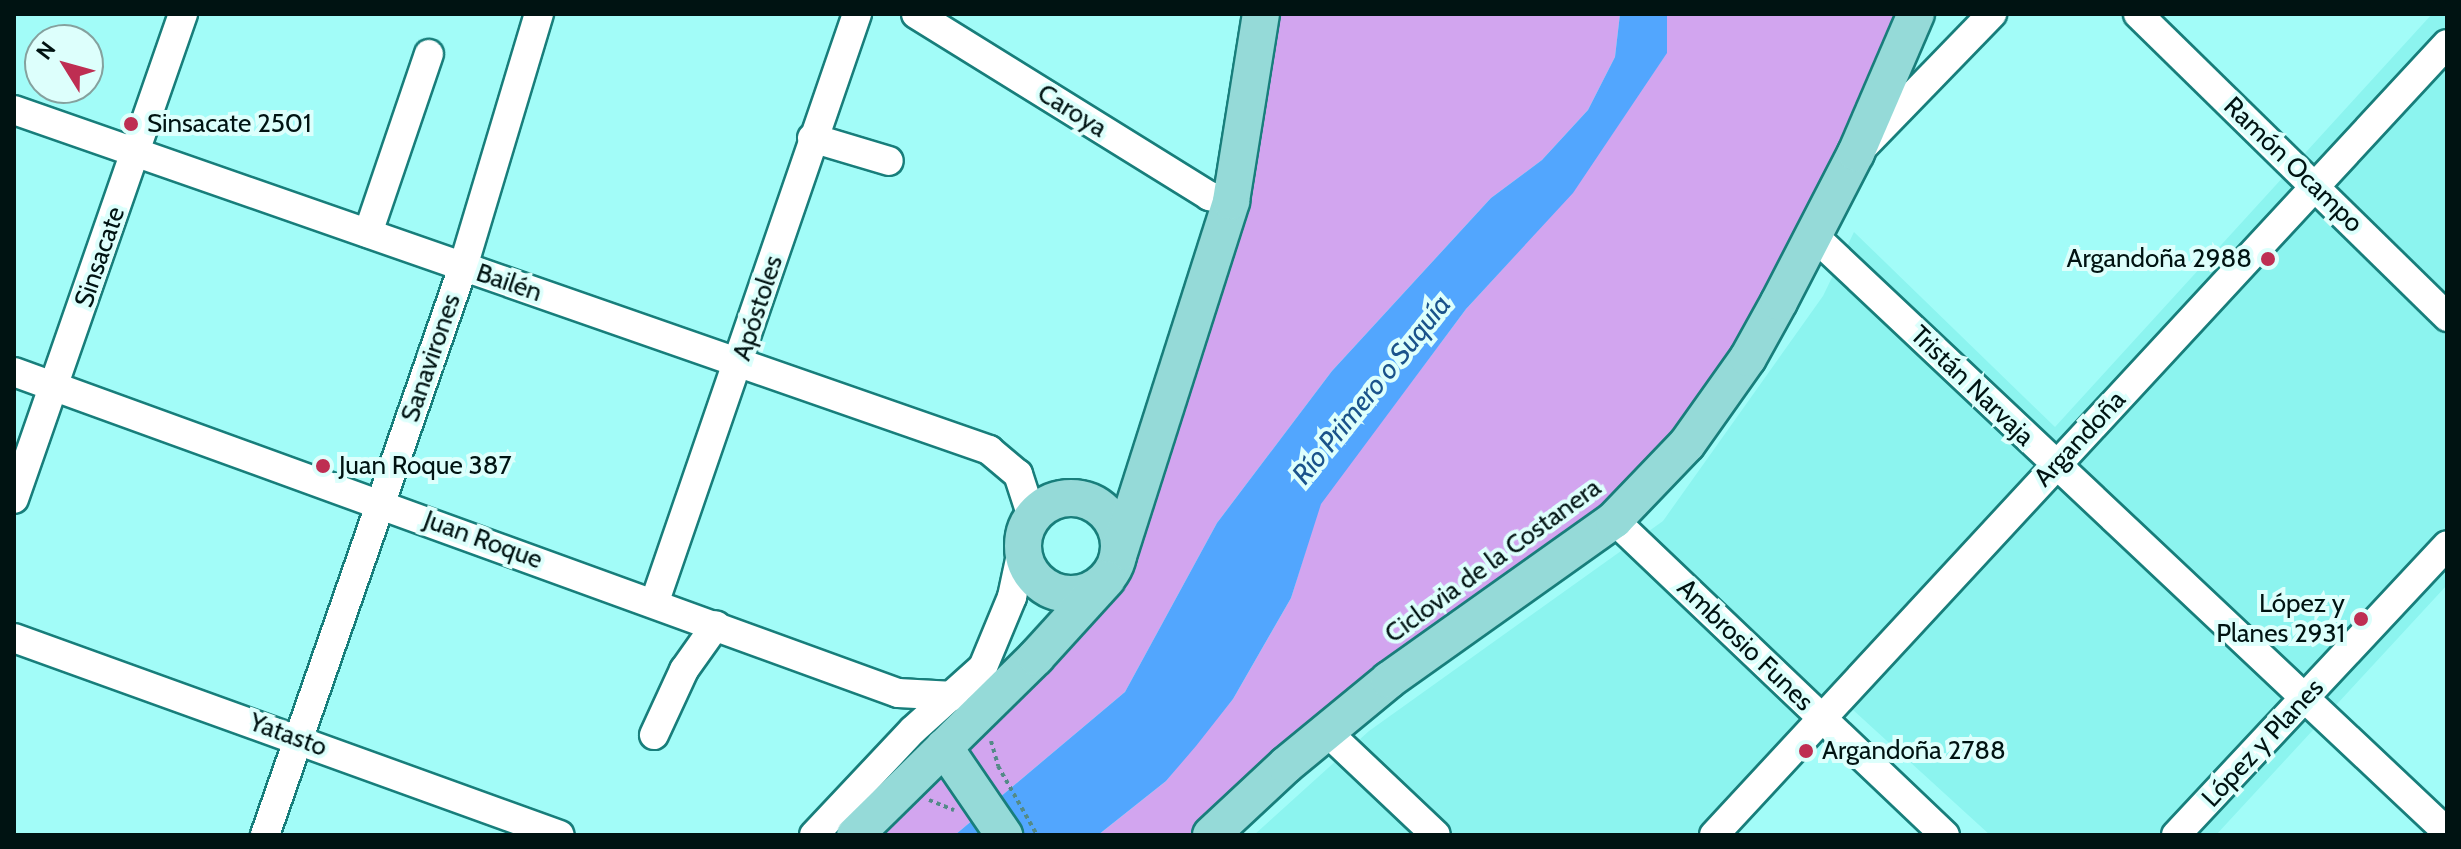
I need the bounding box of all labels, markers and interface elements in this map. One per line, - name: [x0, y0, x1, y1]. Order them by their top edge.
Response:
- north arrow: [24, 24, 104, 104]
- text: N: [31, 36, 61, 65]
- street label: Caroya: [1032, 78, 1112, 144]
- street label: Ramón Ocampo: [2217, 91, 2369, 239]
- place label: Sinsacate 2501: [147, 108, 311, 140]
- marker: Sinsacate 2501: [122, 115, 140, 133]
- street label: Sinsacate: [68, 203, 132, 311]
- place label: Argandoña 2988: [2066, 243, 2252, 275]
- marker: Argandoña 2988: [2259, 250, 2277, 268]
- street label: Apóstoles: [726, 252, 790, 364]
- street label: Bailén: [472, 257, 546, 309]
- water label: Río Primero o Suquía: [1285, 288, 1457, 490]
- street label: Sanavirones: [395, 290, 467, 426]
- street label: Tristán Narvaja: [1904, 319, 2040, 453]
- street label: Argandoña: [2028, 385, 2132, 493]
- place label: Juan Roque 387: [339, 450, 511, 482]
- marker: Juan Roque 387: [314, 457, 332, 475]
- street label: Ciclovia de la Costanera: [1379, 472, 1607, 650]
- street label: Juan Roque: [420, 504, 546, 576]
- street label: Ambrosio Funes: [1671, 572, 1819, 718]
- place label: López y Planes 2931: [2216, 588, 2345, 650]
- marker: López y Planes 2931: [2352, 610, 2370, 628]
- street label: López y Planes: [2196, 672, 2330, 814]
- street label: Yatasto: [245, 707, 331, 763]
- place label: Argandoña 2788: [1822, 735, 2006, 767]
- marker: Argandoña 2788: [1797, 742, 1815, 760]

